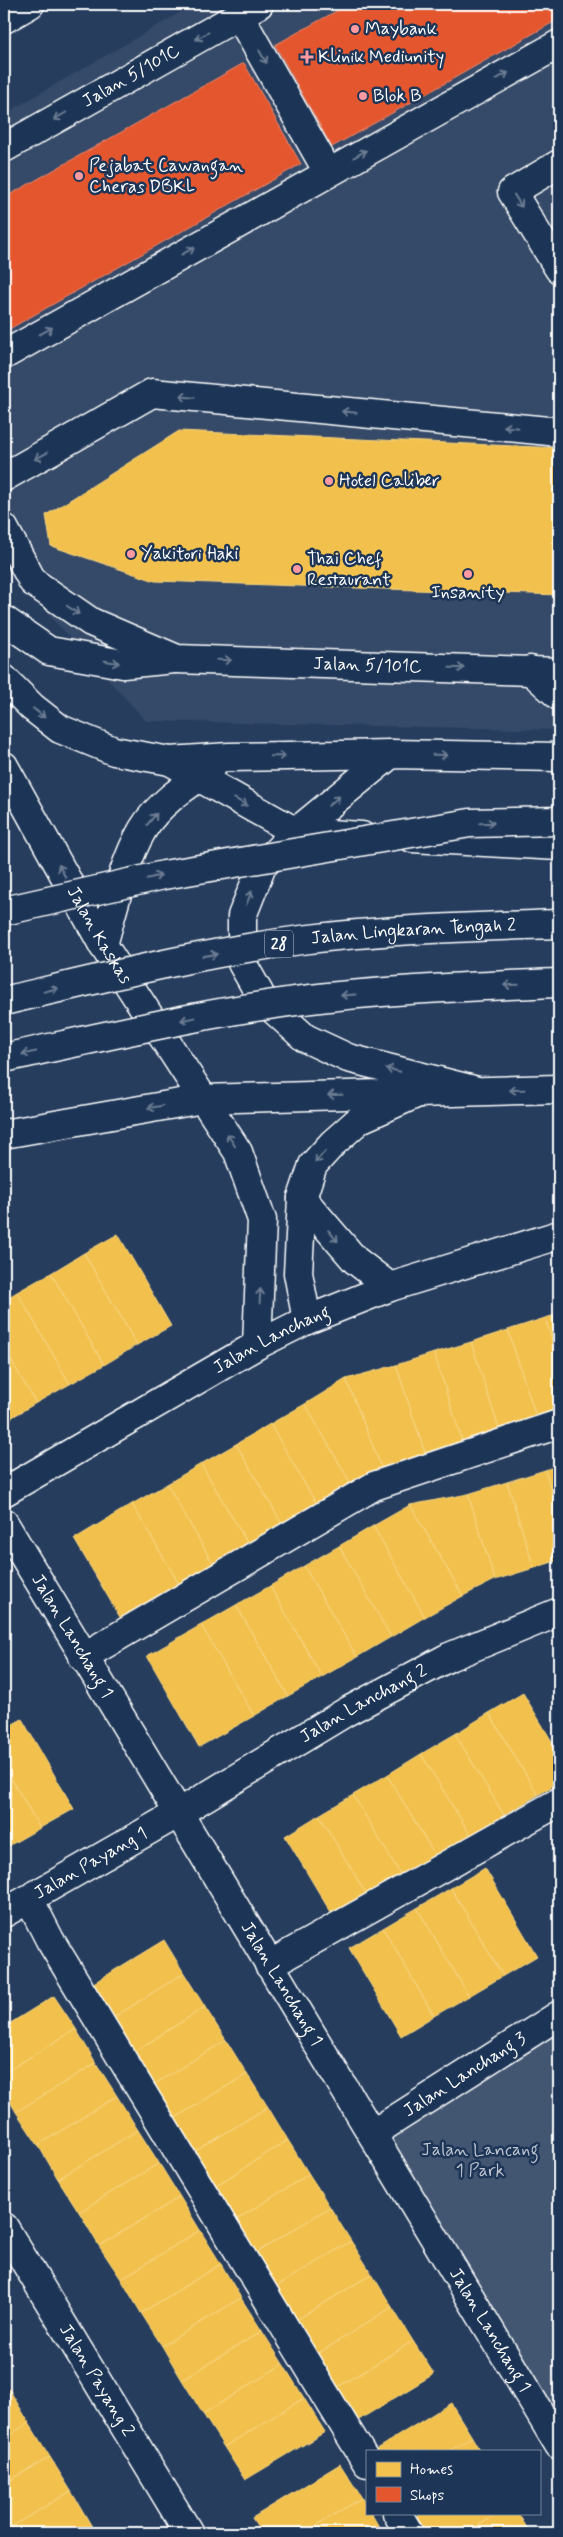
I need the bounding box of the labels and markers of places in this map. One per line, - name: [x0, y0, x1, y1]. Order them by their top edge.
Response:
- place label: Maybank: [365, 17, 437, 41]
- marker: Maybank: [349, 23, 361, 35]
- place label: Klinik Mediunity: [318, 45, 444, 69]
- marker: Klinik Mediunity: [300, 50, 314, 64]
- place label: Blok B: [373, 84, 422, 108]
- marker: Blok B: [357, 90, 369, 102]
- place label: Pejabat Cawangan Cheras DBKL: [89, 154, 243, 199]
- marker: Pejabat Cawangan Cheras DBKL: [73, 170, 85, 182]
- place label: Hotel Caliber: [339, 469, 440, 493]
- marker: Hotel Caliber: [323, 475, 335, 487]
- place label: Yakitori Haki: [141, 542, 238, 566]
- place label: Thai Chef Restaurant: [307, 547, 391, 592]
- marker: Yakitori Haki: [125, 548, 137, 560]
- marker: Thai Chef Restaurant: [291, 563, 303, 575]
- marker: Insanity: [462, 568, 474, 580]
- place label: Insanity: [431, 581, 505, 605]

